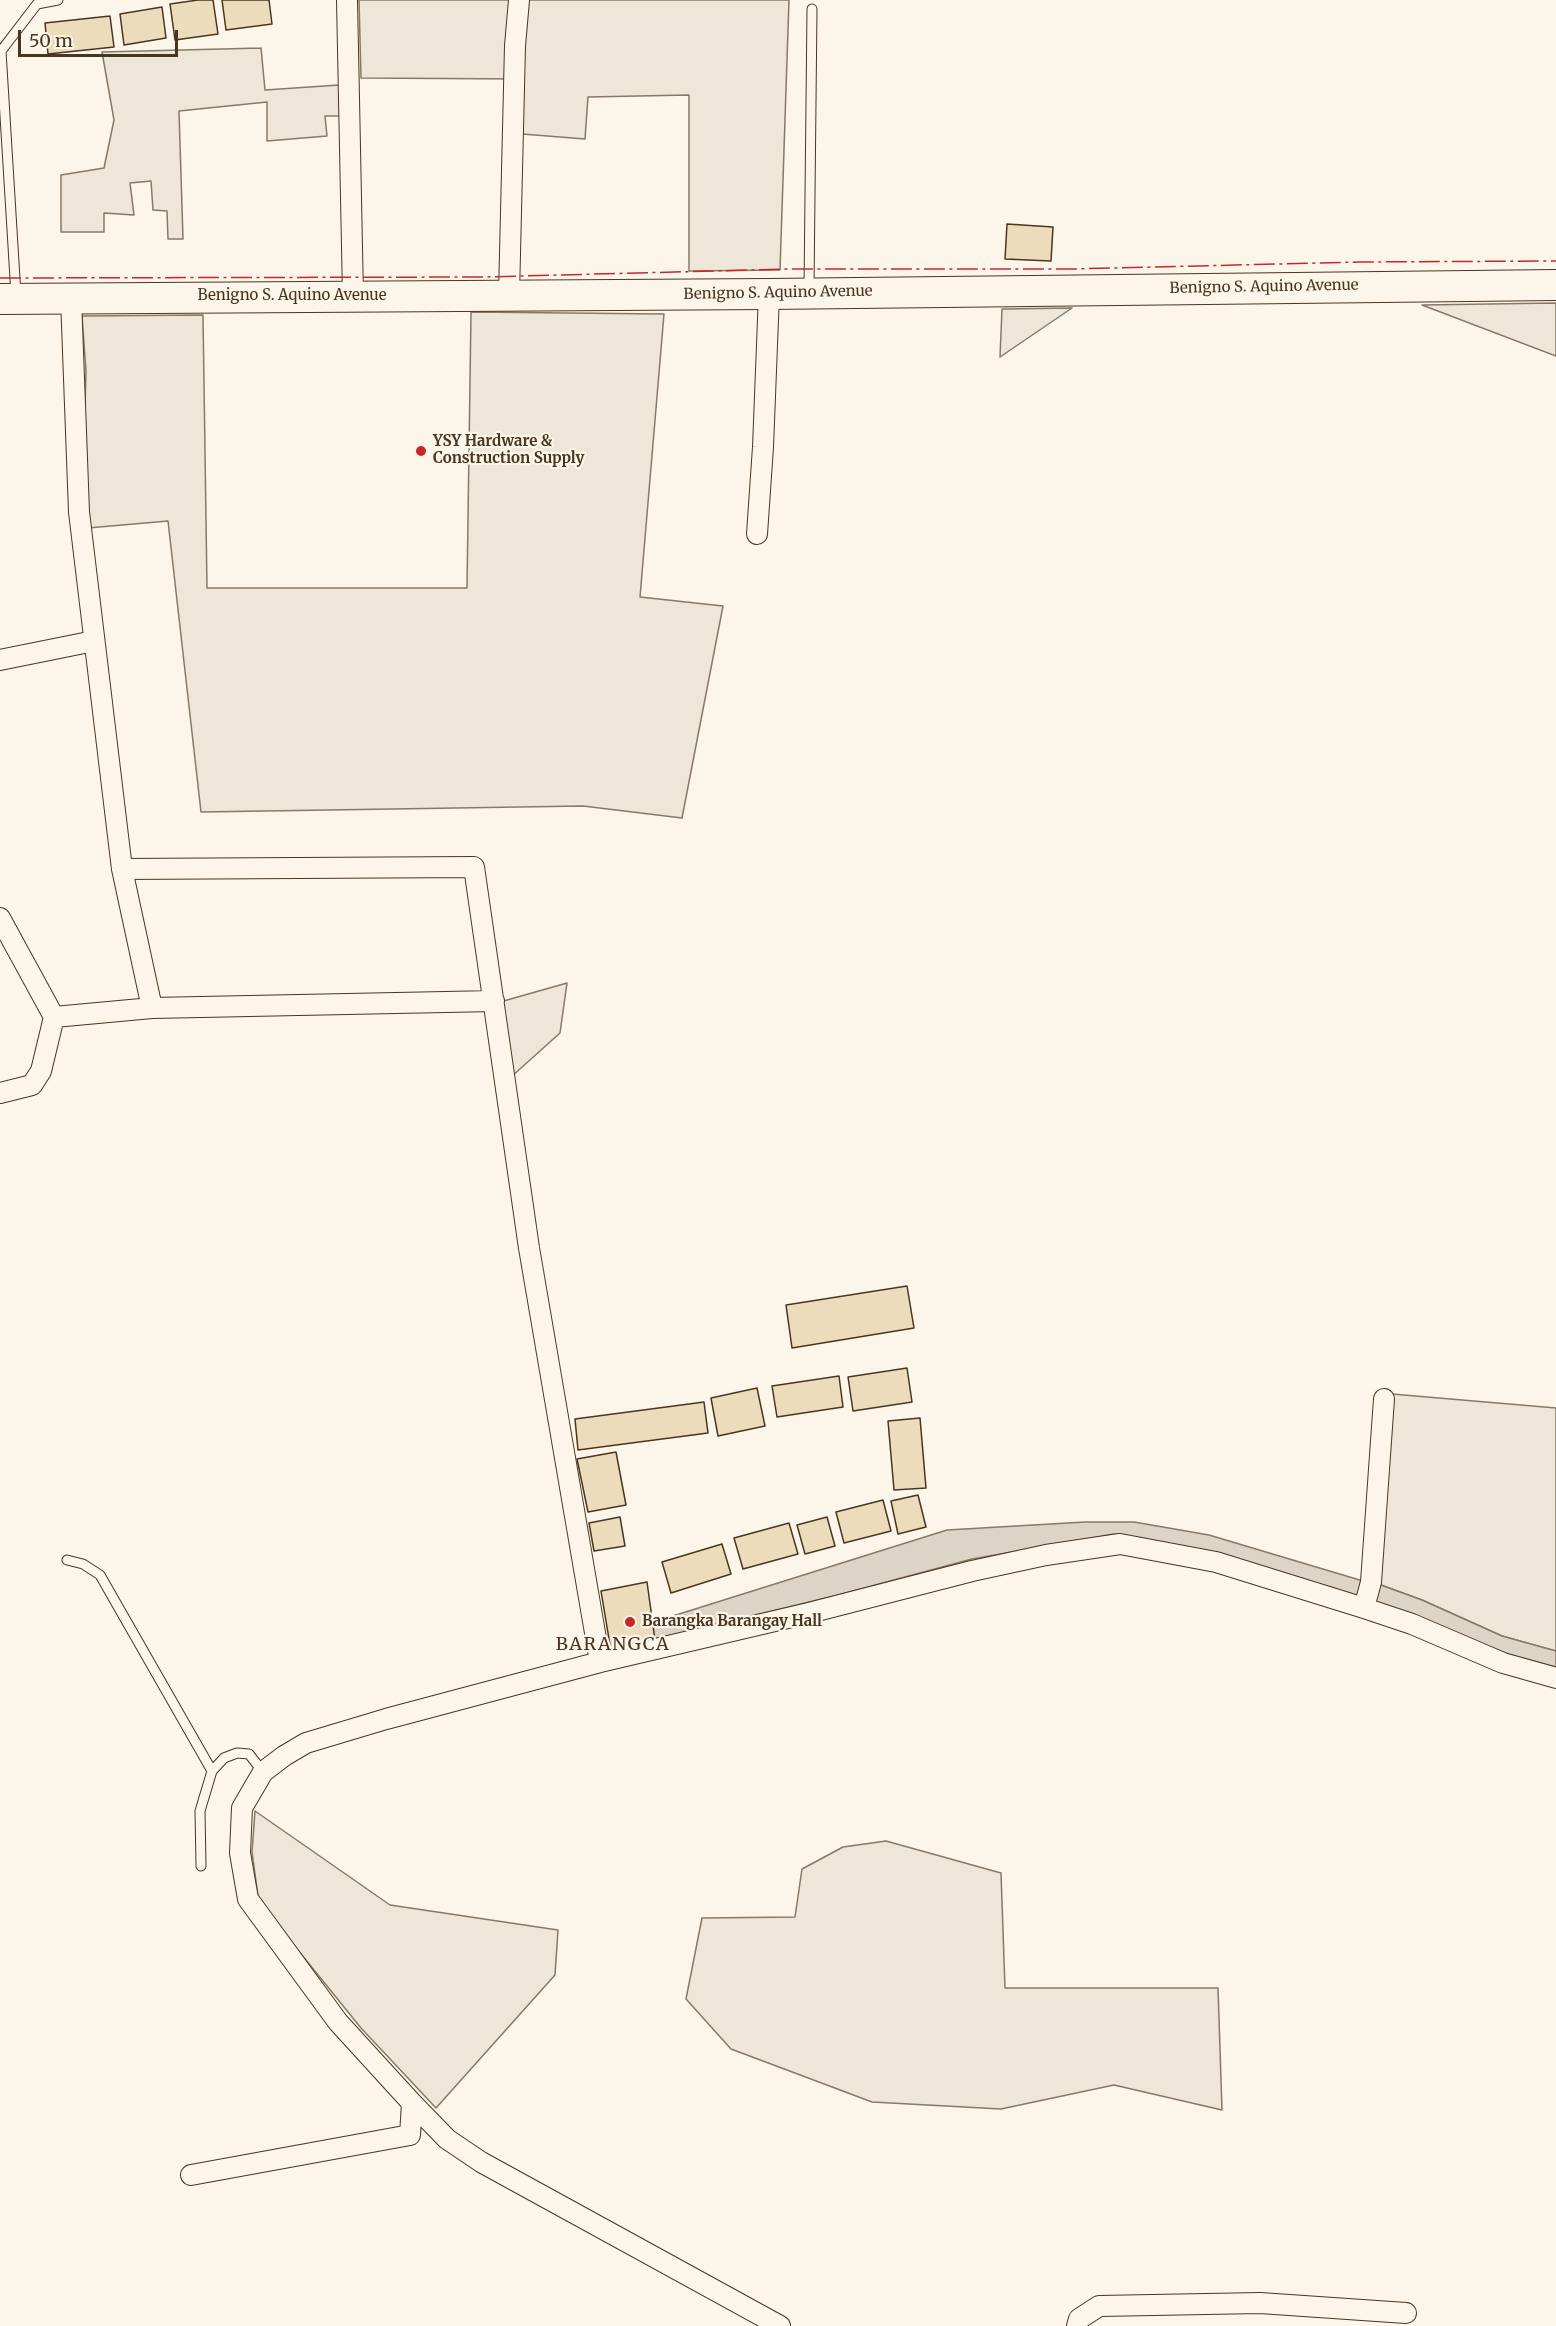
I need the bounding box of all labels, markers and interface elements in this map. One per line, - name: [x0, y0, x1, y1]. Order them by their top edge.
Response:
- scale bar: [21, 18, 182, 56]
- text: 50 m: [29, 29, 73, 52]
- street label: Benigno S. Aquino Avenue: [1169, 276, 1359, 298]
- street label: Benigno S. Aquino Avenue: [683, 282, 873, 304]
- street label: Benigno S. Aquino Avenue: [197, 287, 387, 305]
- place label: YSY Hardware & Construction Supply: [433, 433, 584, 468]
- marker: YSY Hardware & Construction Supply: [414, 444, 428, 458]
- place label: Barangka Barangay Hall: [642, 1613, 822, 1631]
- marker: Barangka Barangay Hall: [623, 1615, 637, 1629]
- district label: BARANGCA: [556, 1634, 670, 1656]

